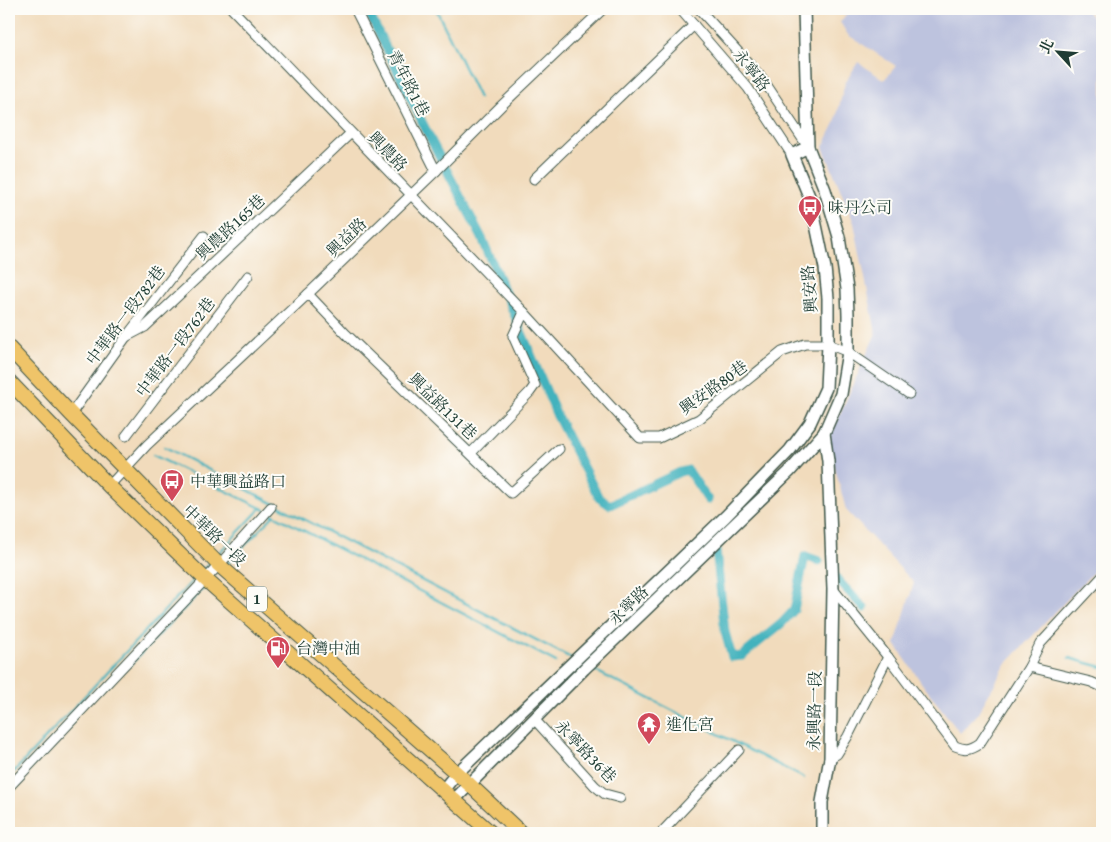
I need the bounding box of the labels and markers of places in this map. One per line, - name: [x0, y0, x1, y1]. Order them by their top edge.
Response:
- bus stop icon: 味丹公司: [797, 194, 823, 228]
- place label: 味丹公司: [828, 195, 892, 219]
- bus stop icon: 中華興益路口: [159, 468, 185, 502]
- place label: 中華興益路口: [190, 469, 286, 493]
- fuel station icon: 台灣中油: [265, 635, 291, 669]
- place label: 台灣中油: [296, 636, 360, 660]
- temple icon: 進化宮: [636, 711, 662, 745]
- place label: 進化宮: [666, 712, 714, 736]

